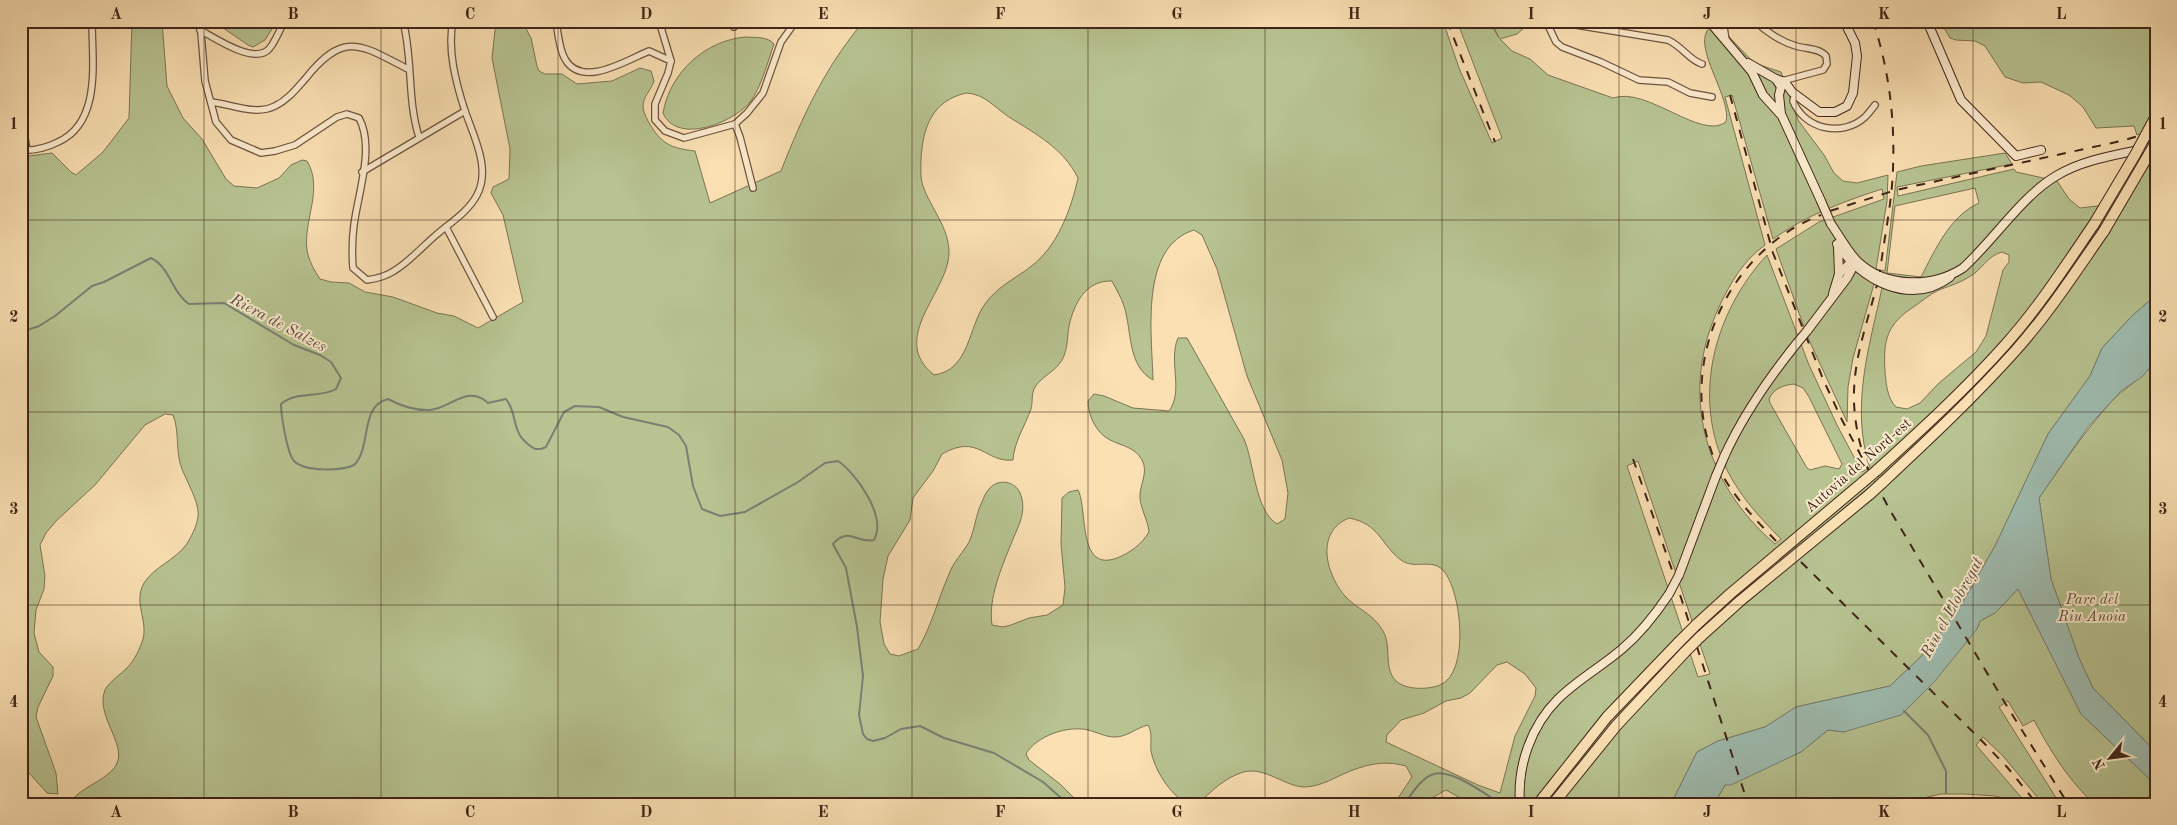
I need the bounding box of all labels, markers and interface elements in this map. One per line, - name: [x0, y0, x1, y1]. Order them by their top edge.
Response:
- text: A: [110, 7, 122, 23]
- text: B: [287, 7, 299, 23]
- text: C: [465, 7, 475, 23]
- text: D: [640, 7, 652, 23]
- text: E: [817, 7, 829, 23]
- text: F: [995, 7, 1006, 23]
- text: G: [1171, 7, 1183, 23]
- text: H: [1347, 7, 1361, 23]
- text: I: [1527, 7, 1535, 23]
- text: J: [1703, 7, 1712, 23]
- text: K: [1878, 7, 1890, 23]
- text: L: [2056, 7, 2067, 23]
- text: 1: [9, 117, 19, 133]
- text: 1: [2158, 117, 2168, 133]
- water label: Riera de Salzes: [226, 291, 329, 356]
- text: 2: [9, 310, 19, 326]
- text: 2: [2158, 310, 2168, 326]
- street label: Autovia del Nord-est: [1803, 416, 1915, 516]
- text: 3: [9, 502, 19, 518]
- text: 3: [2158, 502, 2168, 518]
- water label: Riu el Llobregat: [1918, 555, 1987, 662]
- park label: Parc del Riu Anoia: [2057, 593, 2126, 625]
- text: 4: [9, 695, 19, 711]
- text: 4: [2158, 695, 2168, 711]
- north arrow: [2084, 732, 2134, 782]
- text: N: [2091, 755, 2108, 772]
- text: A: [110, 805, 122, 821]
- text: B: [287, 805, 299, 821]
- text: C: [465, 805, 475, 821]
- text: D: [640, 805, 652, 821]
- text: E: [817, 805, 829, 821]
- text: F: [995, 805, 1006, 821]
- text: G: [1171, 805, 1183, 821]
- text: H: [1347, 805, 1361, 821]
- text: I: [1527, 805, 1535, 821]
- text: J: [1703, 805, 1712, 821]
- text: K: [1878, 805, 1890, 821]
- text: L: [2056, 805, 2067, 821]

